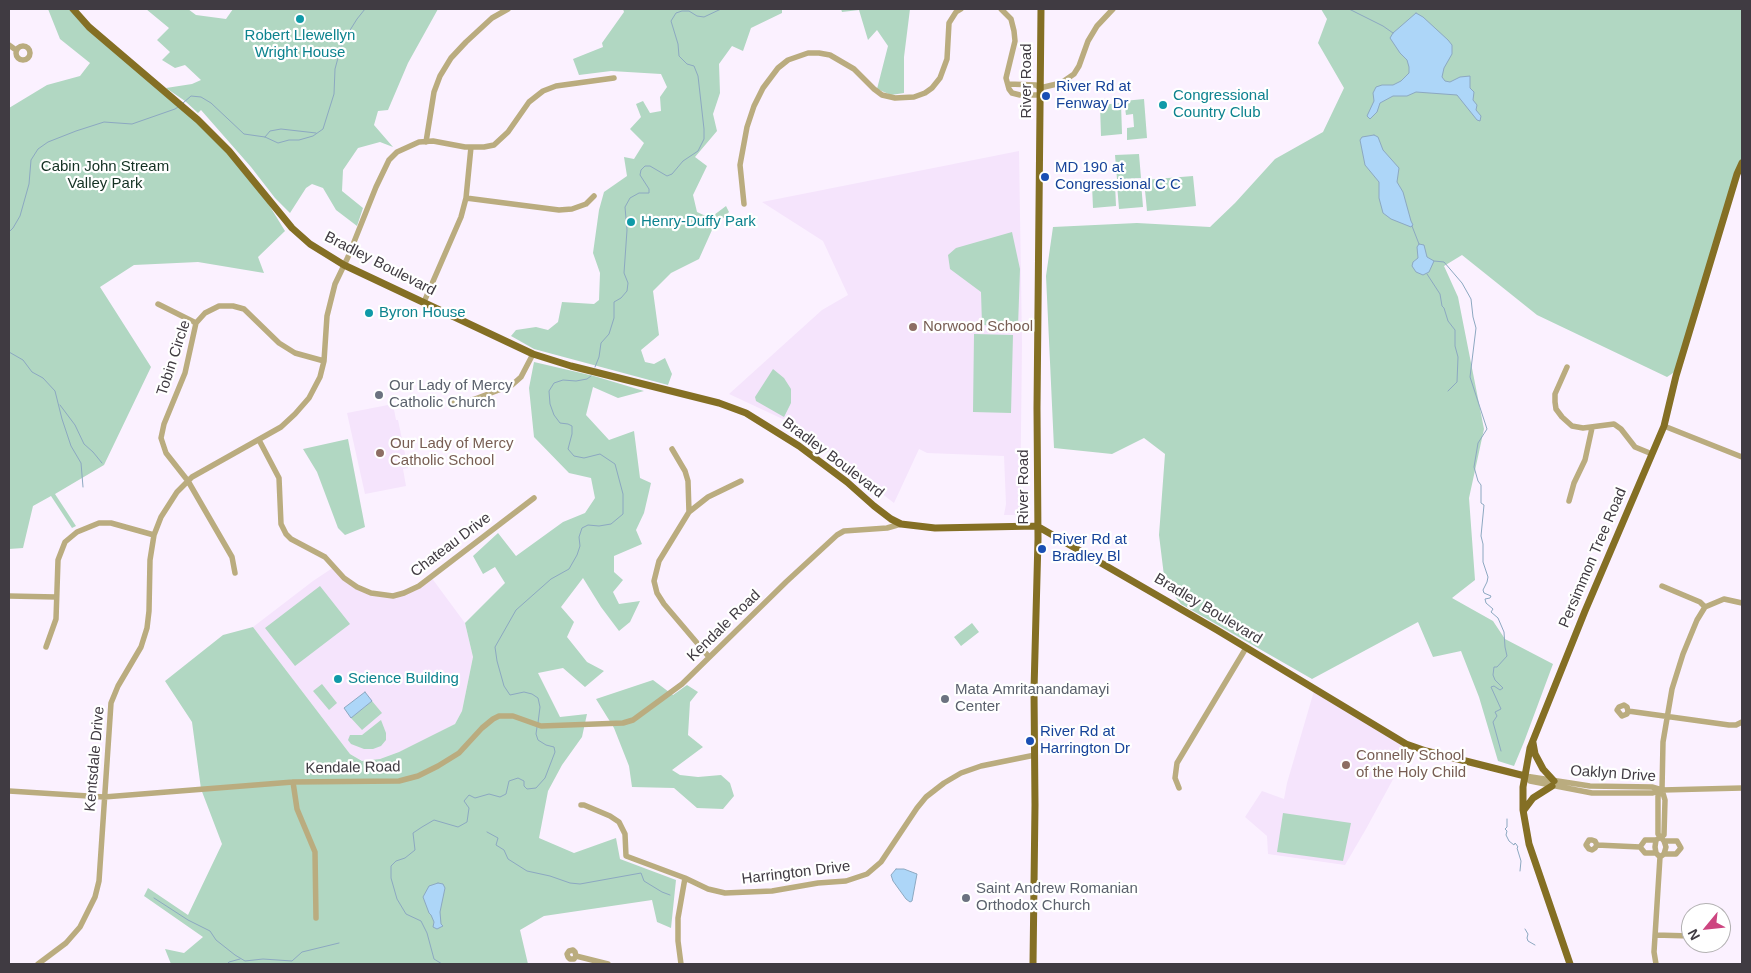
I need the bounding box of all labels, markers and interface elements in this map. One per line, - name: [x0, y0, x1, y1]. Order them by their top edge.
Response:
- marker: Robert Llewellyn Wright House: [294, 13, 306, 25]
- place label: Robert Llewellyn Wright House: [245, 27, 355, 62]
- street label: River Road: [1018, 43, 1036, 119]
- place label: River Rd at Fenway Dr: [1056, 78, 1131, 113]
- place label: Congressional Country Club: [1173, 87, 1269, 122]
- marker: River Rd at Fenway Dr: [1040, 90, 1052, 102]
- marker: Congressional Country Club: [1157, 99, 1169, 111]
- park label: Cabin John Stream Valley Park: [41, 158, 169, 193]
- place label: MD 190 at Congressional C C: [1055, 159, 1181, 194]
- marker: MD 190 at Congressional C C: [1039, 171, 1051, 183]
- place label: Henry-Duffy Park: [641, 213, 756, 231]
- marker: Henry-Duffy Park: [625, 216, 637, 228]
- street label: Bradley Boulevard: [321, 228, 439, 300]
- place label: Byron House: [379, 304, 466, 322]
- marker: Byron House: [363, 307, 375, 319]
- street label: Tobin Circle: [153, 318, 195, 398]
- place label: Norwood School: [923, 318, 1033, 336]
- marker: Norwood School: [907, 321, 919, 333]
- place label: Our Lady of Mercy Catholic Church: [389, 377, 512, 412]
- marker: Our Lady of Mercy Catholic Church: [373, 389, 385, 401]
- street label: Bradley Boulevard: [779, 414, 887, 502]
- place label: Our Lady of Mercy Catholic School: [390, 435, 513, 470]
- marker: Our Lady of Mercy Catholic School: [374, 447, 386, 459]
- street label: River Road: [1015, 449, 1033, 525]
- street label: Persimmon Tree Road: [1555, 485, 1631, 631]
- street label: Chateau Drive: [407, 509, 495, 581]
- place label: River Rd at Bradley Bl: [1052, 531, 1127, 566]
- marker: River Rd at Bradley Bl: [1036, 543, 1048, 555]
- street label: Bradley Boulevard: [1151, 570, 1265, 648]
- street label: Kendale Road: [684, 587, 764, 665]
- place label: Science Building: [348, 670, 459, 688]
- marker: Science Building: [332, 673, 344, 685]
- place label: Mata Amritanandamayi Center: [955, 681, 1109, 716]
- marker: Mata Amritanandamayi Center: [939, 693, 951, 705]
- street label: Kentsdale Drive: [81, 705, 109, 813]
- place label: River Rd at Harrington Dr: [1040, 723, 1130, 758]
- marker: River Rd at Harrington Dr: [1024, 735, 1036, 747]
- place label: Connelly School of the Holy Child: [1356, 747, 1466, 782]
- street label: Kendale Road: [305, 758, 401, 778]
- marker: Connelly School of the Holy Child: [1340, 759, 1352, 771]
- street label: Oaklyn Drive: [1570, 762, 1656, 786]
- street label: Harrington Drive: [741, 857, 851, 889]
- place label: Saint Andrew Romanian Orthodox Church: [976, 880, 1138, 915]
- marker: Saint Andrew Romanian Orthodox Church: [960, 892, 972, 904]
- north arrow: [1681, 903, 1731, 953]
- text: N: [1684, 926, 1703, 943]

